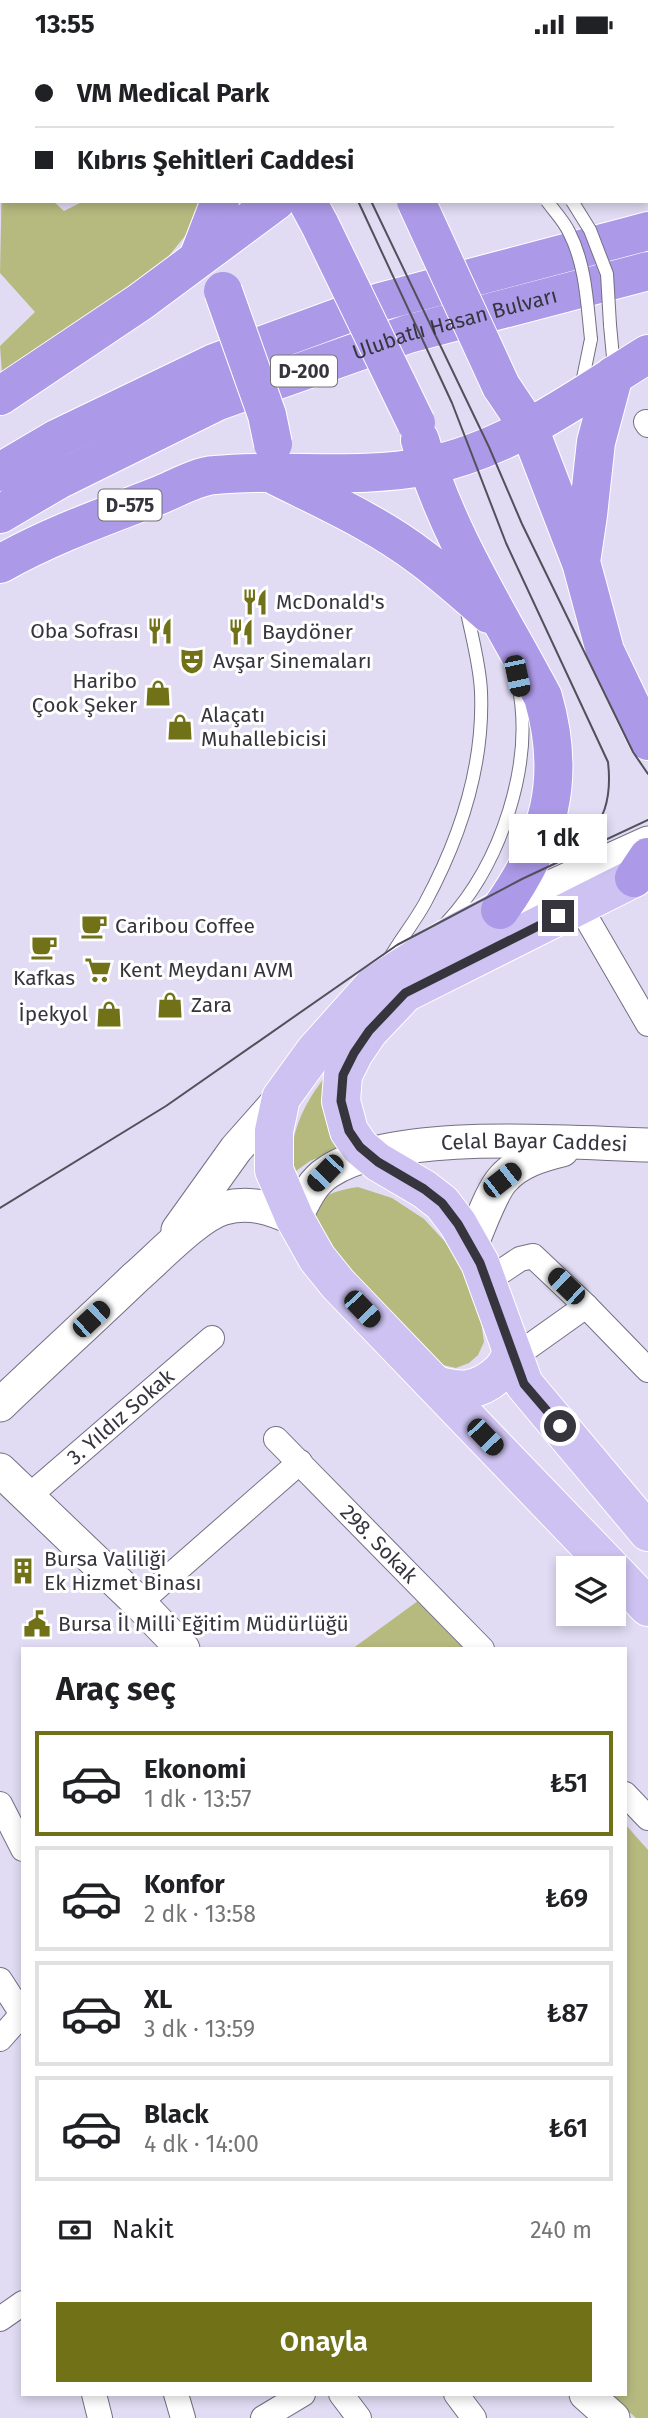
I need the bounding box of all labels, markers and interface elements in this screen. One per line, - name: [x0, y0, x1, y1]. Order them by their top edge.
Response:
- text: 13:55: [35, 9, 95, 40]
- text: VM Medical Park: [77, 78, 269, 109]
- text: Kıbrıs Şehitleri Caddesi: [77, 145, 354, 176]
- street label: Ulubatlı Hasan Bulvarı: [349, 282, 560, 366]
- road number: D-200: [271, 355, 337, 387]
- road number: D-575: [99, 489, 162, 520]
- restaurant icon: McDonald's: [240, 587, 270, 617]
- place label: McDonald's: [276, 589, 385, 615]
- restaurant icon: Oba Sofrası: [145, 616, 175, 646]
- restaurant icon: Baydöner: [226, 617, 256, 647]
- place label: Oba Sofrası: [30, 618, 139, 644]
- place label: Baydöner: [262, 619, 353, 645]
- theatre icon: Avşar Sinemaları: [177, 646, 207, 676]
- place label: Avşar Sinemaları: [213, 648, 372, 674]
- car: [503, 653, 532, 699]
- place label: Haribo Çook Şeker: [32, 668, 137, 718]
- shop icon: Haribo Çook Şeker: [143, 678, 173, 708]
- place label: Alaçatı Muhallebicisi: [201, 702, 327, 752]
- shop icon: Alaçatı Muhallebicisi: [165, 712, 195, 742]
- callout: 1 dk: [509, 815, 607, 863]
- text: 1 dk: [537, 824, 579, 852]
- route end: [542, 900, 574, 932]
- cafe icon: Caribou Coffee: [79, 911, 109, 941]
- place label: Caribou Coffee: [115, 913, 255, 939]
- cafe icon: Kafkas: [29, 932, 59, 962]
- supermarket icon: Kent Meydanı AVM: [83, 955, 113, 985]
- place label: Kent Meydanı AVM: [119, 957, 293, 983]
- place label: Kafkas: [13, 965, 75, 991]
- shop icon: Zara: [155, 990, 185, 1020]
- place label: Zara: [191, 992, 232, 1018]
- shop icon: İpekyol: [94, 999, 124, 1029]
- place label: İpekyol: [18, 1001, 88, 1027]
- street label: Celal Bayar Caddesi: [440, 1128, 628, 1157]
- car: [303, 1151, 348, 1195]
- car: [479, 1159, 526, 1201]
- car: [544, 1264, 589, 1308]
- car: [340, 1287, 385, 1331]
- car: [69, 1297, 114, 1341]
- street label: 3. Yıldız Sokak: [62, 1363, 180, 1470]
- route start: [544, 1410, 576, 1442]
- car: [463, 1415, 508, 1459]
- street label: 298. Sokak: [335, 1499, 423, 1589]
- place label: Bursa Valiliği Ek Hizmet Binası: [44, 1546, 201, 1596]
- building icon: Bursa Valiliği Ek Hizmet Binası: [8, 1556, 38, 1586]
- map controls: [556, 1556, 626, 1626]
- button: layers: [556, 1556, 626, 1626]
- public building icon: Bursa İl Milli Eğitim Müdürlüğü: [22, 1609, 52, 1639]
- place label: Bursa İl Milli Eğitim Müdürlüğü: [58, 1611, 349, 1637]
- text: Araç seç: [56, 1670, 176, 1708]
- icon: car: [60, 1752, 123, 1815]
- text: Ekonomi: [144, 1754, 246, 1785]
- text: ₺51: [550, 1768, 588, 1799]
- text: 1 dk · 13:57: [144, 1785, 252, 1813]
- icon: car: [60, 1867, 123, 1930]
- text: Konfor: [144, 1869, 225, 1900]
- text: ₺69: [545, 1883, 588, 1914]
- text: 2 dk · 13:58: [144, 1900, 256, 1928]
- icon: car: [60, 1982, 123, 2045]
- text: XL: [144, 1984, 172, 2015]
- text: ₺87: [547, 1998, 588, 2029]
- text: 3 dk · 13:59: [144, 2015, 255, 2043]
- icon: car: [60, 2097, 123, 2160]
- text: Black: [144, 2099, 209, 2130]
- text: ₺61: [549, 2113, 588, 2144]
- text: 4 dk · 14:00: [144, 2130, 259, 2158]
- icon: cash: [56, 2211, 94, 2249]
- text: Nakit: [112, 2214, 174, 2245]
- text: 240 m: [530, 2216, 592, 2244]
- button: Onayla: [56, 2302, 592, 2382]

